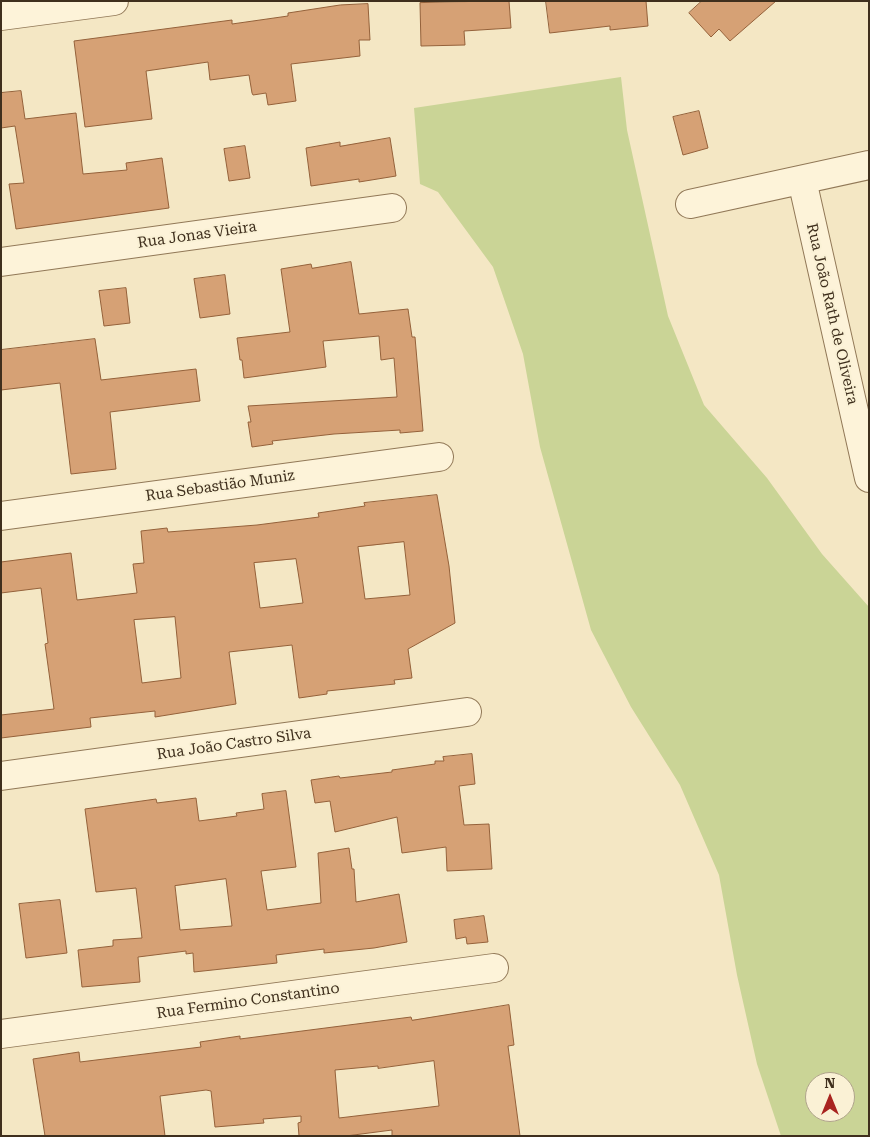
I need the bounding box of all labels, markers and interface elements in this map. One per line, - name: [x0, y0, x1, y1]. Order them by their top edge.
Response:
- street label: Rua Jonas Vieira: [136, 218, 258, 252]
- street label: Rua João Rath de Oliveira: [802, 222, 862, 406]
- street label: Rua Sebastião Muniz: [144, 467, 296, 505]
- street label: Rua João Castro Silva: [156, 724, 312, 764]
- street label: Rua Fermino Constantino: [155, 979, 341, 1023]
- north arrow: [805, 1072, 855, 1122]
- text: N: [825, 1075, 835, 1091]

